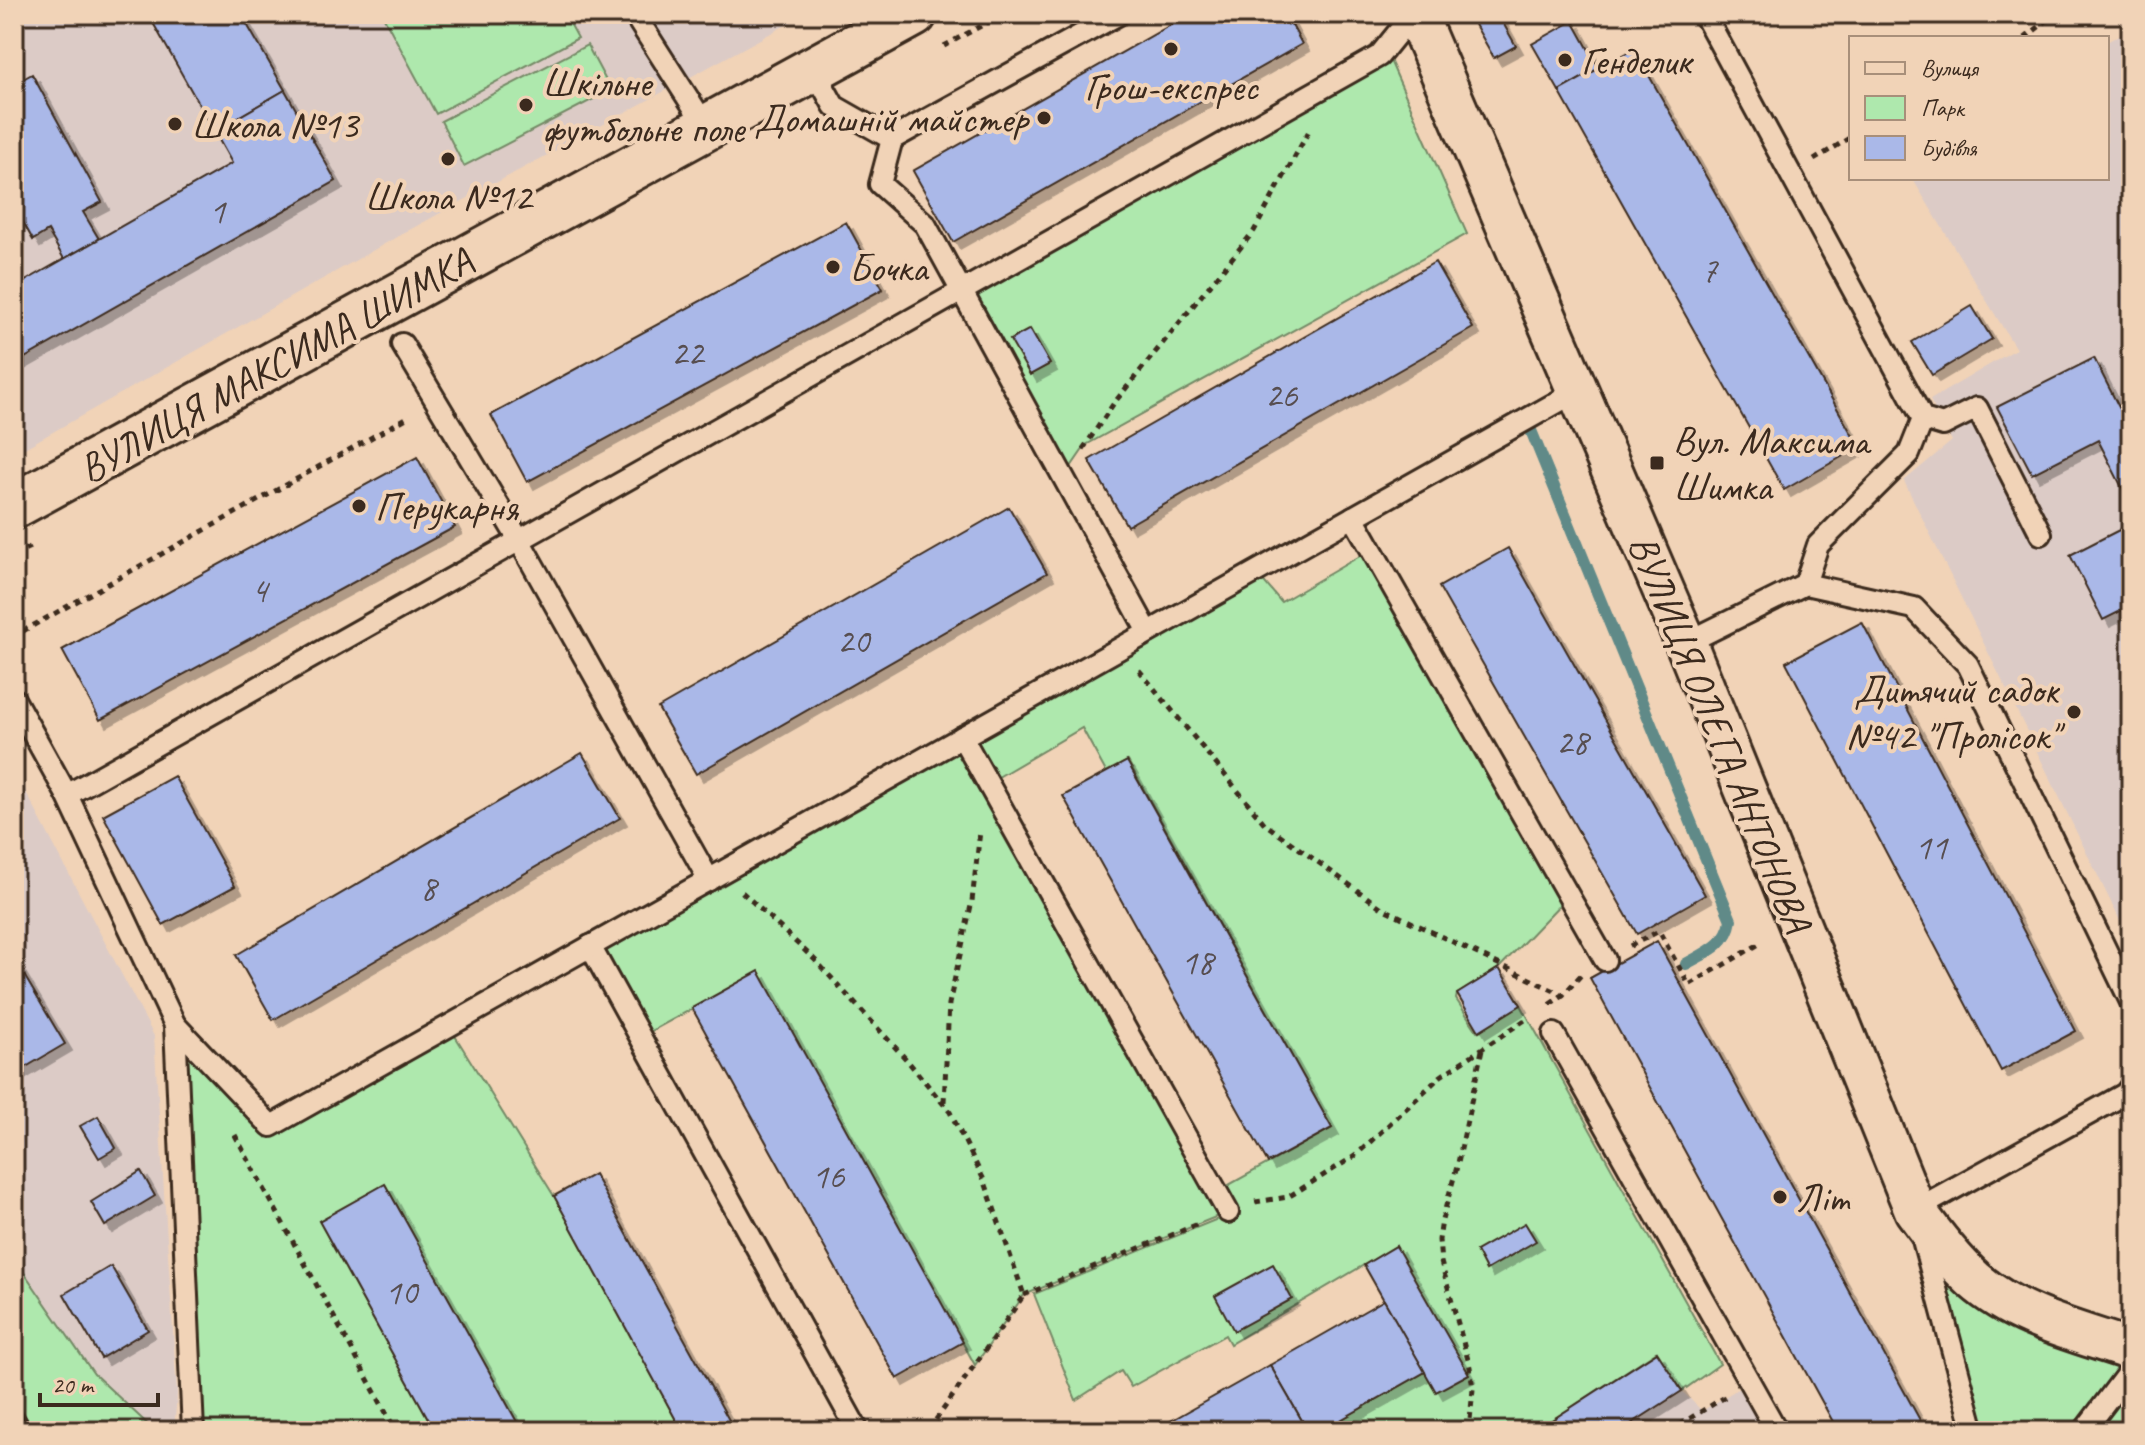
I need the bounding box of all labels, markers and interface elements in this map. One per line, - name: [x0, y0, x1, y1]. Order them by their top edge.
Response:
- place label: Генделик: [1581, 36, 1694, 86]
- legend: [1849, 36, 2109, 180]
- marker: Грош-експрес: [1162, 40, 1180, 58]
- marker: Генделик: [1556, 51, 1574, 69]
- text: Вулиця: [1921, 53, 1980, 83]
- place label: Шкільне футбольне поле: [542, 58, 747, 154]
- place label: Грош-експрес: [1085, 62, 1259, 112]
- text: Парк: [1921, 93, 1966, 123]
- place label: Домашній майстер: [754, 94, 1031, 144]
- marker: Шкільне футбольне поле: [517, 96, 535, 114]
- place label: Школа №13: [191, 100, 361, 150]
- marker: Домашній майстер: [1035, 109, 1053, 127]
- marker: Школа №13: [166, 115, 184, 133]
- text: Будівля: [1921, 133, 1978, 163]
- marker: Школа №12: [439, 150, 457, 168]
- place label: Школа №12: [365, 172, 534, 222]
- house number: 1: [209, 188, 227, 234]
- street label: ВУЛИЦЯ МАКСИМА ШИМКА: [70, 235, 482, 494]
- place label: Бочка: [849, 243, 930, 293]
- house number: 7: [1701, 247, 1719, 293]
- marker: Бочка: [824, 258, 842, 276]
- house number: 22: [671, 330, 706, 376]
- house number: 26: [1265, 372, 1299, 418]
- place label: Вул. Максима Шимка: [1673, 416, 1872, 512]
- marker: Вул. Максима Шимка: [1648, 454, 1666, 472]
- place label: Перукарня: [375, 482, 520, 532]
- marker: Перукарня: [350, 497, 368, 515]
- street label: ВУЛИЦЯ ОЛЕГА АНТОНОВА: [1617, 527, 1823, 941]
- house number: 4: [251, 567, 271, 613]
- house number: 20: [837, 618, 872, 664]
- place label: Дитячий садок №42 "Пролісок": [1846, 665, 2066, 761]
- marker: Дитячий садок №42 "Пролісок": [2065, 703, 2083, 721]
- house number: 28: [1556, 719, 1592, 765]
- house number: 11: [1915, 824, 1949, 870]
- house number: 8: [420, 865, 440, 911]
- house number: 18: [1181, 939, 1217, 985]
- house number: 16: [812, 1153, 846, 1199]
- place label: Літ: [1796, 1173, 1851, 1223]
- marker: Літ: [1771, 1188, 1789, 1206]
- house number: 10: [385, 1269, 420, 1315]
- scale bar: [40, 1357, 158, 1407]
- text: 20 m: [52, 1370, 95, 1400]

